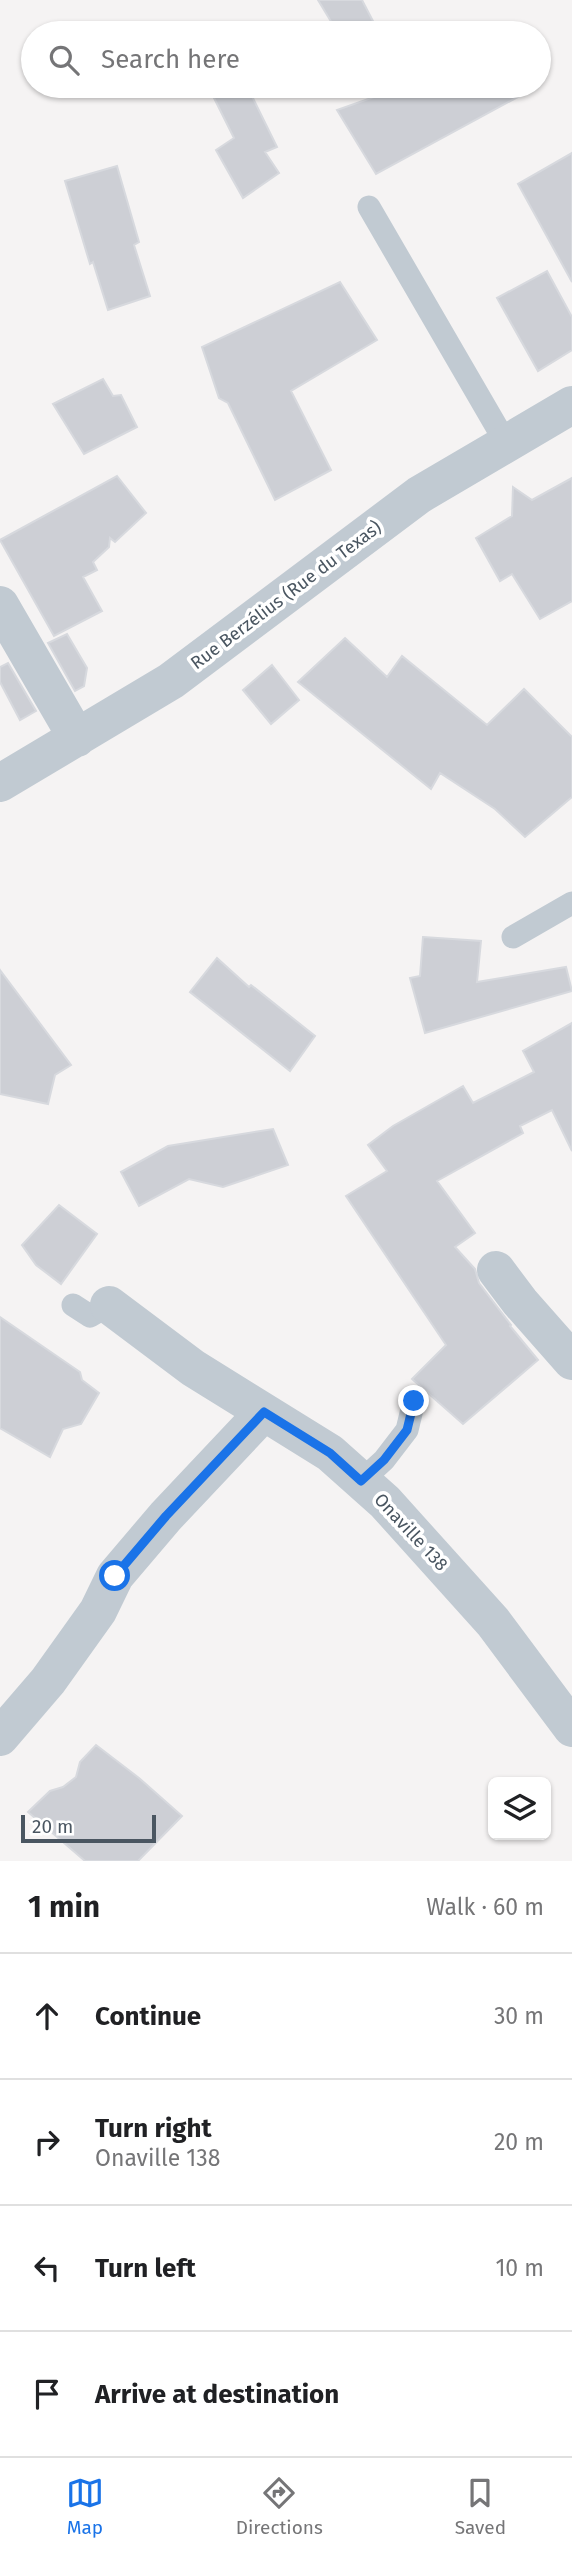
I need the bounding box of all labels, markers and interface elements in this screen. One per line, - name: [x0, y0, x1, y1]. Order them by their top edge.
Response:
- search box: [21, 21, 551, 98]
- icon: search: [45, 41, 83, 79]
- text: Search here: [101, 44, 240, 75]
- street label: Rue Berzélius (Rue du Texas): [186, 516, 386, 674]
- route end: [398, 1385, 429, 1416]
- street label: Onaville 138: [369, 1489, 453, 1575]
- route start: [99, 1560, 130, 1591]
- map controls: [488, 1777, 551, 1840]
- button: layers: [488, 1777, 551, 1840]
- scale bar: [21, 1812, 156, 1844]
- text: 20 m: [32, 1815, 73, 1838]
- text: 1 min: [28, 1889, 100, 1925]
- text: Walk · 60 m: [426, 1893, 544, 1921]
- icon: ahead: [28, 1997, 66, 2035]
- text: Continue: [95, 2001, 201, 2032]
- text: 30 m: [494, 2002, 544, 2030]
- text: Turn right: [95, 2113, 212, 2144]
- icon: right: [28, 2123, 66, 2161]
- text: 20 m: [494, 2128, 544, 2156]
- text: Onaville 138: [95, 2144, 220, 2172]
- icon: left: [28, 2249, 66, 2287]
- text: Turn left: [95, 2253, 196, 2284]
- text: 10 m: [495, 2254, 544, 2282]
- icon: arrive: [28, 2375, 66, 2413]
- text: Arrive at destination: [95, 2379, 339, 2410]
- tab: Map: [66, 2474, 104, 2539]
- tab: Directions: [236, 2474, 323, 2539]
- tab: Saved: [455, 2474, 506, 2539]

